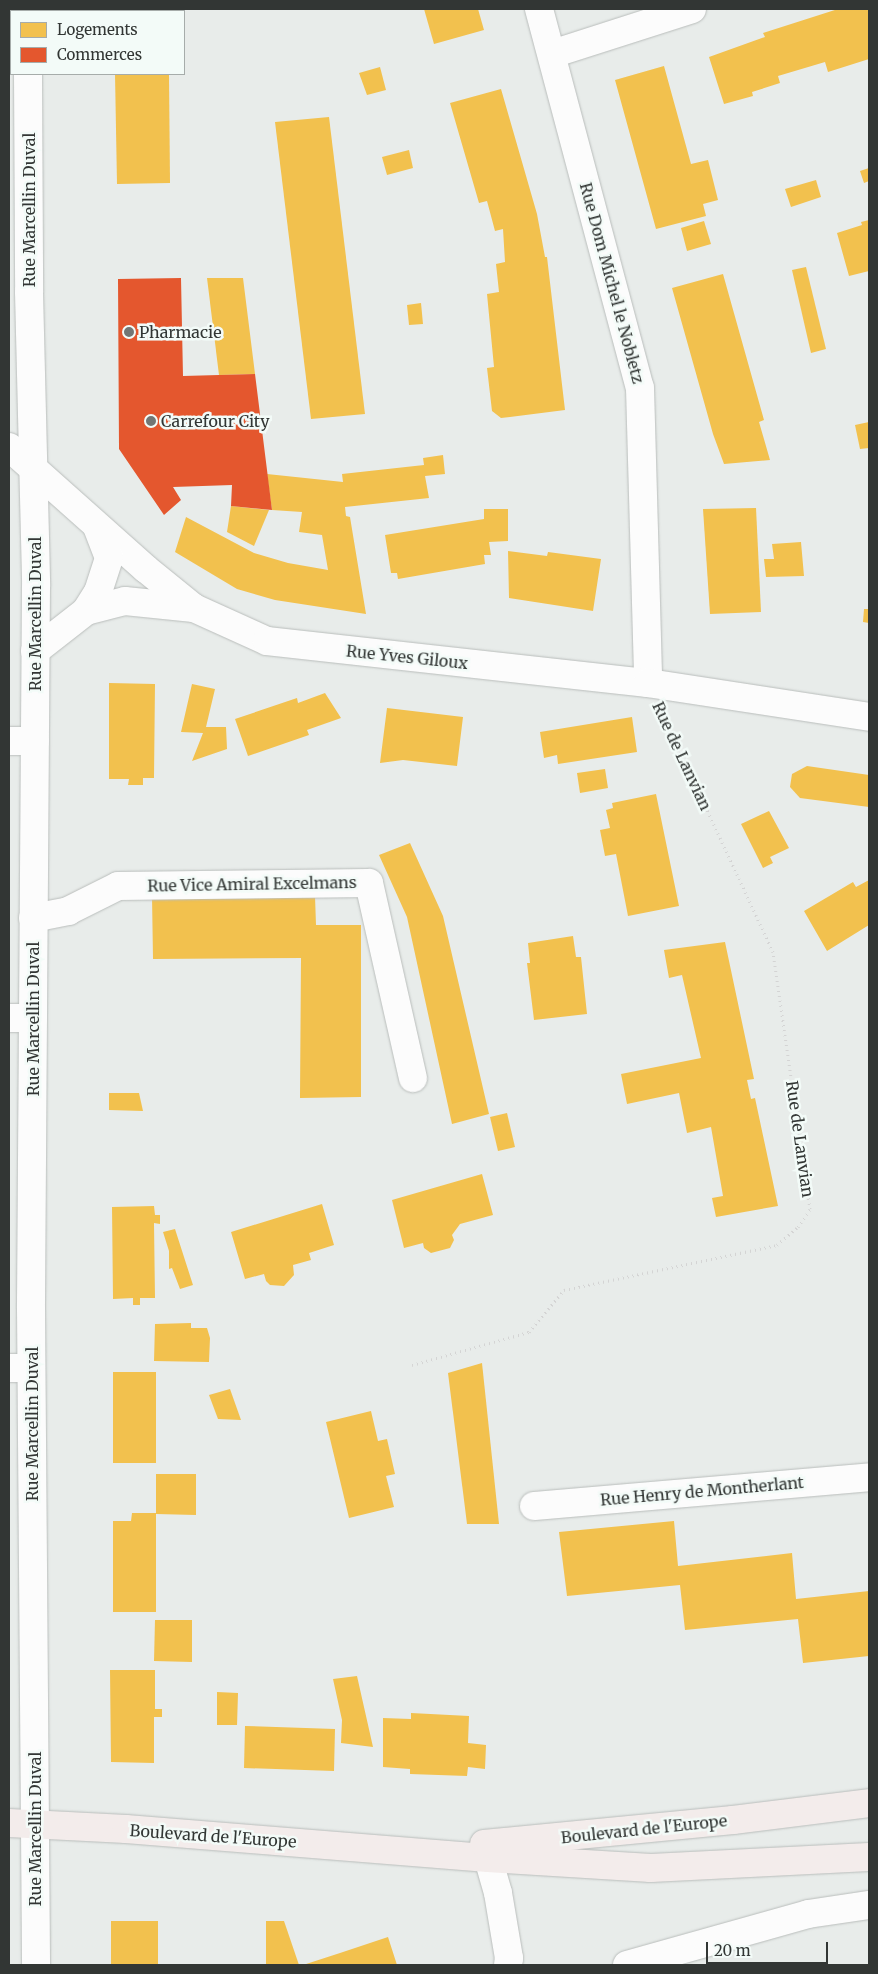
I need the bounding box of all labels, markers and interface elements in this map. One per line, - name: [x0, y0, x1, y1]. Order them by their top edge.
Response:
- legend: [10, 10, 185, 75]
- text: Logements: [57, 20, 138, 39]
- text: Commerces: [57, 45, 142, 64]
- street label: Rue Marcellin Duval: [19, 133, 39, 287]
- street label: Rue Dom Michel le Nobletz: [576, 180, 648, 386]
- place label: Pharmacie: [139, 322, 221, 342]
- marker: Pharmacie: [123, 326, 135, 338]
- place label: Carrefour City: [161, 411, 269, 431]
- marker: Carrefour City: [145, 415, 157, 427]
- street label: Rue Marcellin Duval: [25, 537, 45, 691]
- street label: Rue Yves Giloux: [345, 641, 469, 673]
- street label: Rue de Lanvian: [648, 699, 716, 813]
- street label: Rue Vice Amiral Excelmans: [147, 873, 357, 895]
- street label: Rue Marcellin Duval: [23, 942, 43, 1096]
- street label: Rue de Lanvian: [782, 1079, 818, 1199]
- street label: Rue Marcellin Duval: [22, 1347, 42, 1501]
- street label: Rue Henry de Montherlant: [599, 1473, 805, 1509]
- street label: Rue Marcellin Duval: [25, 1752, 45, 1906]
- street label: Boulevard de l'Europe: [560, 1811, 728, 1847]
- street label: Boulevard de l'Europe: [129, 1821, 297, 1851]
- scale bar: [708, 1932, 830, 1964]
- text: 20 m: [714, 1941, 751, 1960]

